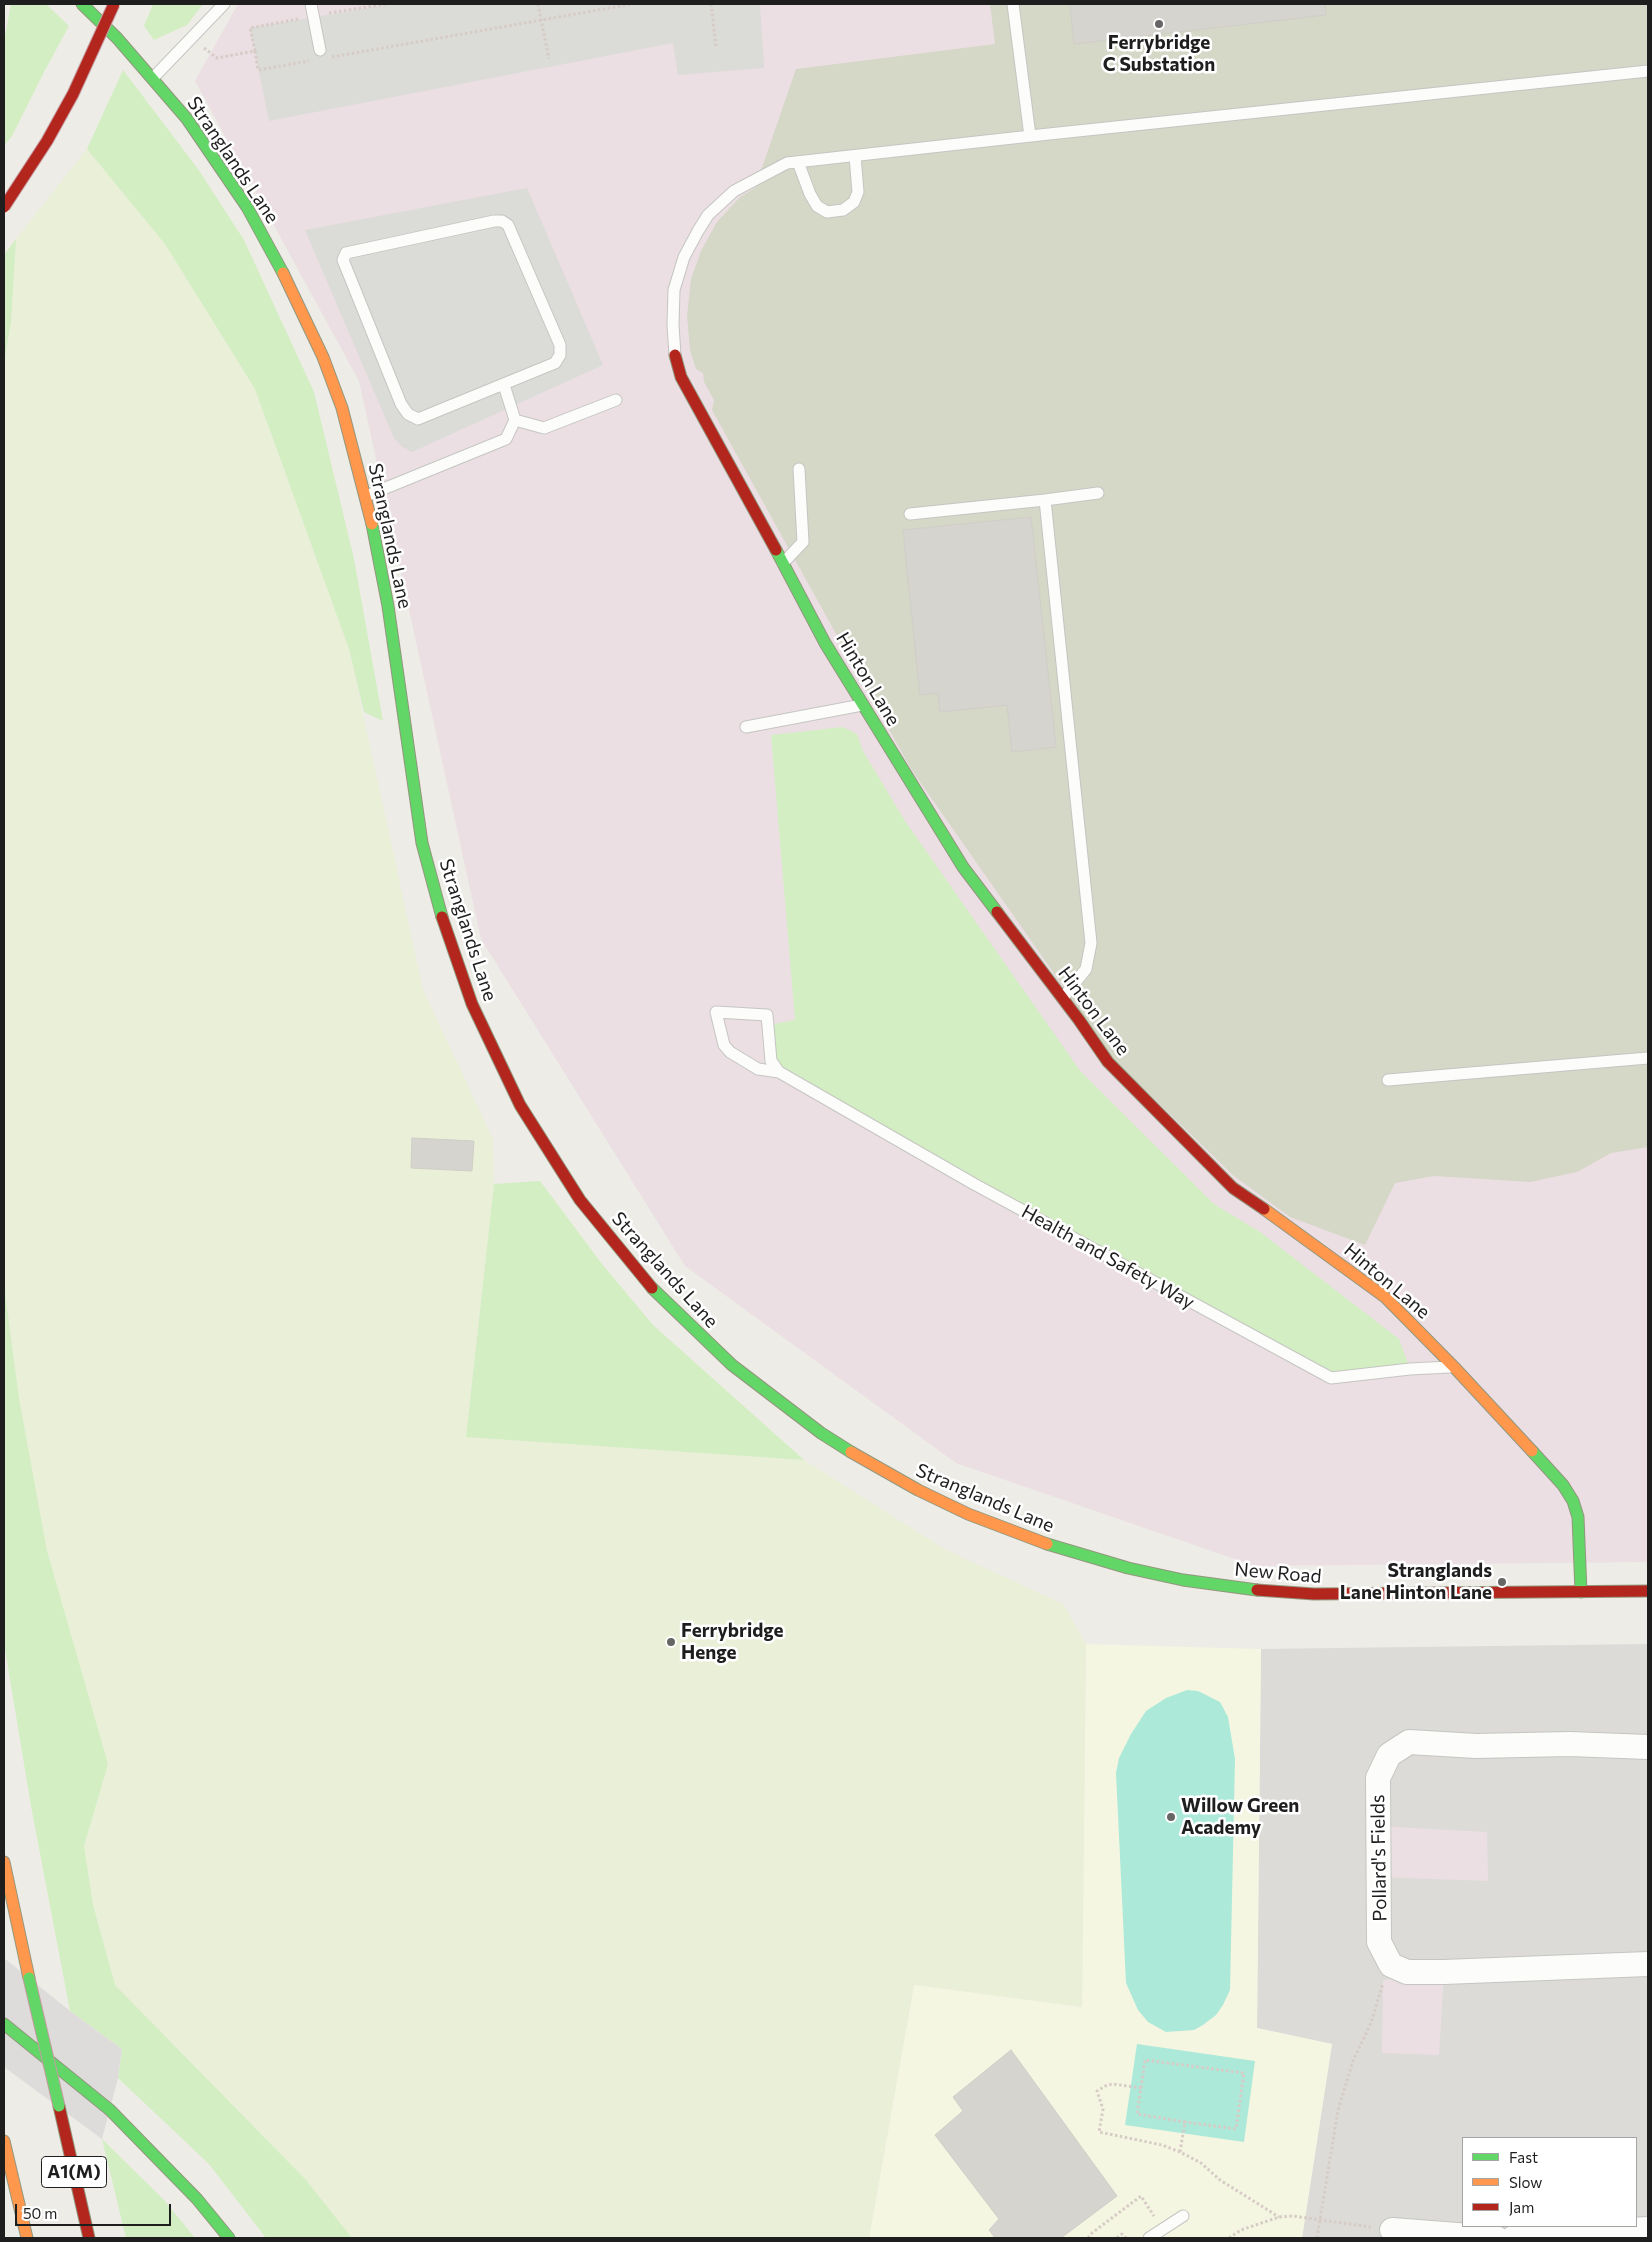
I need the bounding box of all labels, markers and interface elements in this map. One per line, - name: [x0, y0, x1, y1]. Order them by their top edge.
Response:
- marker: Ferrybridge C Substation: [1153, 18, 1165, 30]
- place label: Ferrybridge C Substation: [1103, 32, 1215, 76]
- street label: Stranglands Lane: [182, 92, 284, 228]
- street label: Stranglands Lane: [363, 461, 417, 611]
- street label: Hinton Lane: [831, 628, 905, 730]
- street label: Stranglands Lane: [434, 856, 502, 1004]
- street label: Hinton Lane: [1053, 962, 1135, 1060]
- street label: Health and Safety Way: [1018, 1200, 1198, 1314]
- street label: Stranglands Lane: [607, 1207, 723, 1333]
- street label: Hinton Lane: [1339, 1238, 1435, 1324]
- street label: Stranglands Lane: [912, 1459, 1058, 1537]
- street label: New Road: [1234, 1558, 1322, 1588]
- place label: Stranglands Lane Hinton Lane: [1340, 1560, 1492, 1604]
- marker: Stranglands Lane Hinton Lane: [1496, 1576, 1508, 1588]
- place label: Ferrybridge Henge: [681, 1620, 784, 1664]
- marker: Ferrybridge Henge: [665, 1636, 677, 1648]
- street label: Pollard's Fields: [1366, 1794, 1392, 1922]
- place label: Willow Green Academy: [1181, 1795, 1299, 1839]
- marker: Willow Green Academy: [1165, 1811, 1177, 1823]
- legend: [1462, 2137, 1637, 2227]
- text: Fast: [1509, 2148, 1538, 2166]
- road number: A1(M): [42, 2156, 106, 2188]
- text: Slow: [1509, 2173, 1542, 2191]
- scale bar: [18, 2194, 174, 2226]
- text: Jam: [1509, 2198, 1534, 2216]
- text: 50 m: [23, 2204, 57, 2222]

